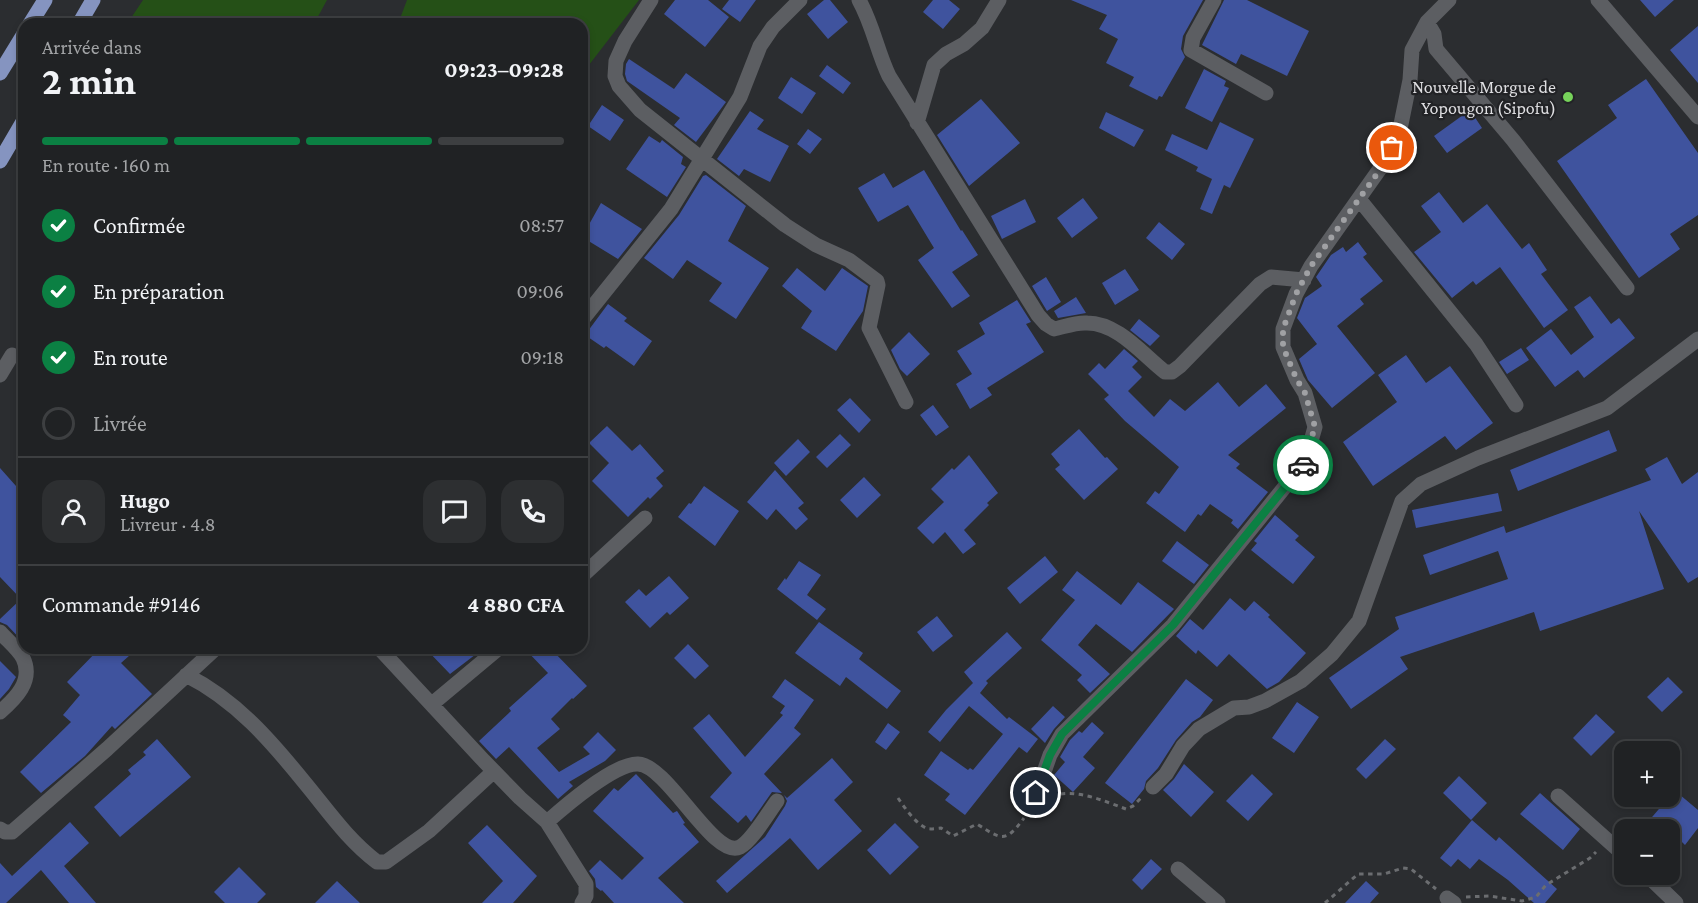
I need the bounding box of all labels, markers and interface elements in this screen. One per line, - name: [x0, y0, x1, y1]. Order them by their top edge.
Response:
- text: Arrivée dans: [42, 36, 142, 58]
- text: 09:23–09:28: [444, 57, 564, 82]
- text: 2 min: [42, 59, 136, 102]
- place label: Nouvelle Morgue de Yopougon (Sipofu): [1412, 77, 1556, 119]
- marker: Nouvelle Morgue de Yopougon (Sipofu): [1561, 90, 1575, 104]
- pin: [1366, 122, 1417, 173]
- icon: bag: [1375, 131, 1408, 164]
- text: En route · 160 m: [42, 154, 170, 176]
- icon: check: [42, 209, 75, 242]
- text: Confirmée: [93, 213, 185, 238]
- text: 08:57: [519, 214, 564, 236]
- icon: check: [42, 275, 75, 308]
- text: En préparation: [93, 279, 225, 304]
- text: 09:06: [517, 280, 564, 302]
- icon: check: [42, 341, 75, 374]
- text: En route: [93, 345, 168, 370]
- text: 09:18: [521, 346, 564, 368]
- text: Livrée: [93, 411, 147, 436]
- courier: [1273, 435, 1333, 495]
- icon: car: [1287, 449, 1320, 482]
- button: person: [42, 480, 105, 543]
- button: chat: [423, 480, 486, 543]
- button: phone: [501, 480, 564, 543]
- text: Hugo: [120, 488, 170, 513]
- text: Livreur · 4.8: [120, 513, 215, 535]
- text: Commande #9146: [42, 592, 201, 617]
- text: 4 880 CFA: [467, 592, 564, 617]
- map controls: [1614, 741, 1680, 885]
- button: +: [1614, 741, 1680, 807]
- pin: [1010, 767, 1061, 818]
- icon: home: [1019, 776, 1052, 809]
- button: −: [1614, 819, 1680, 885]

